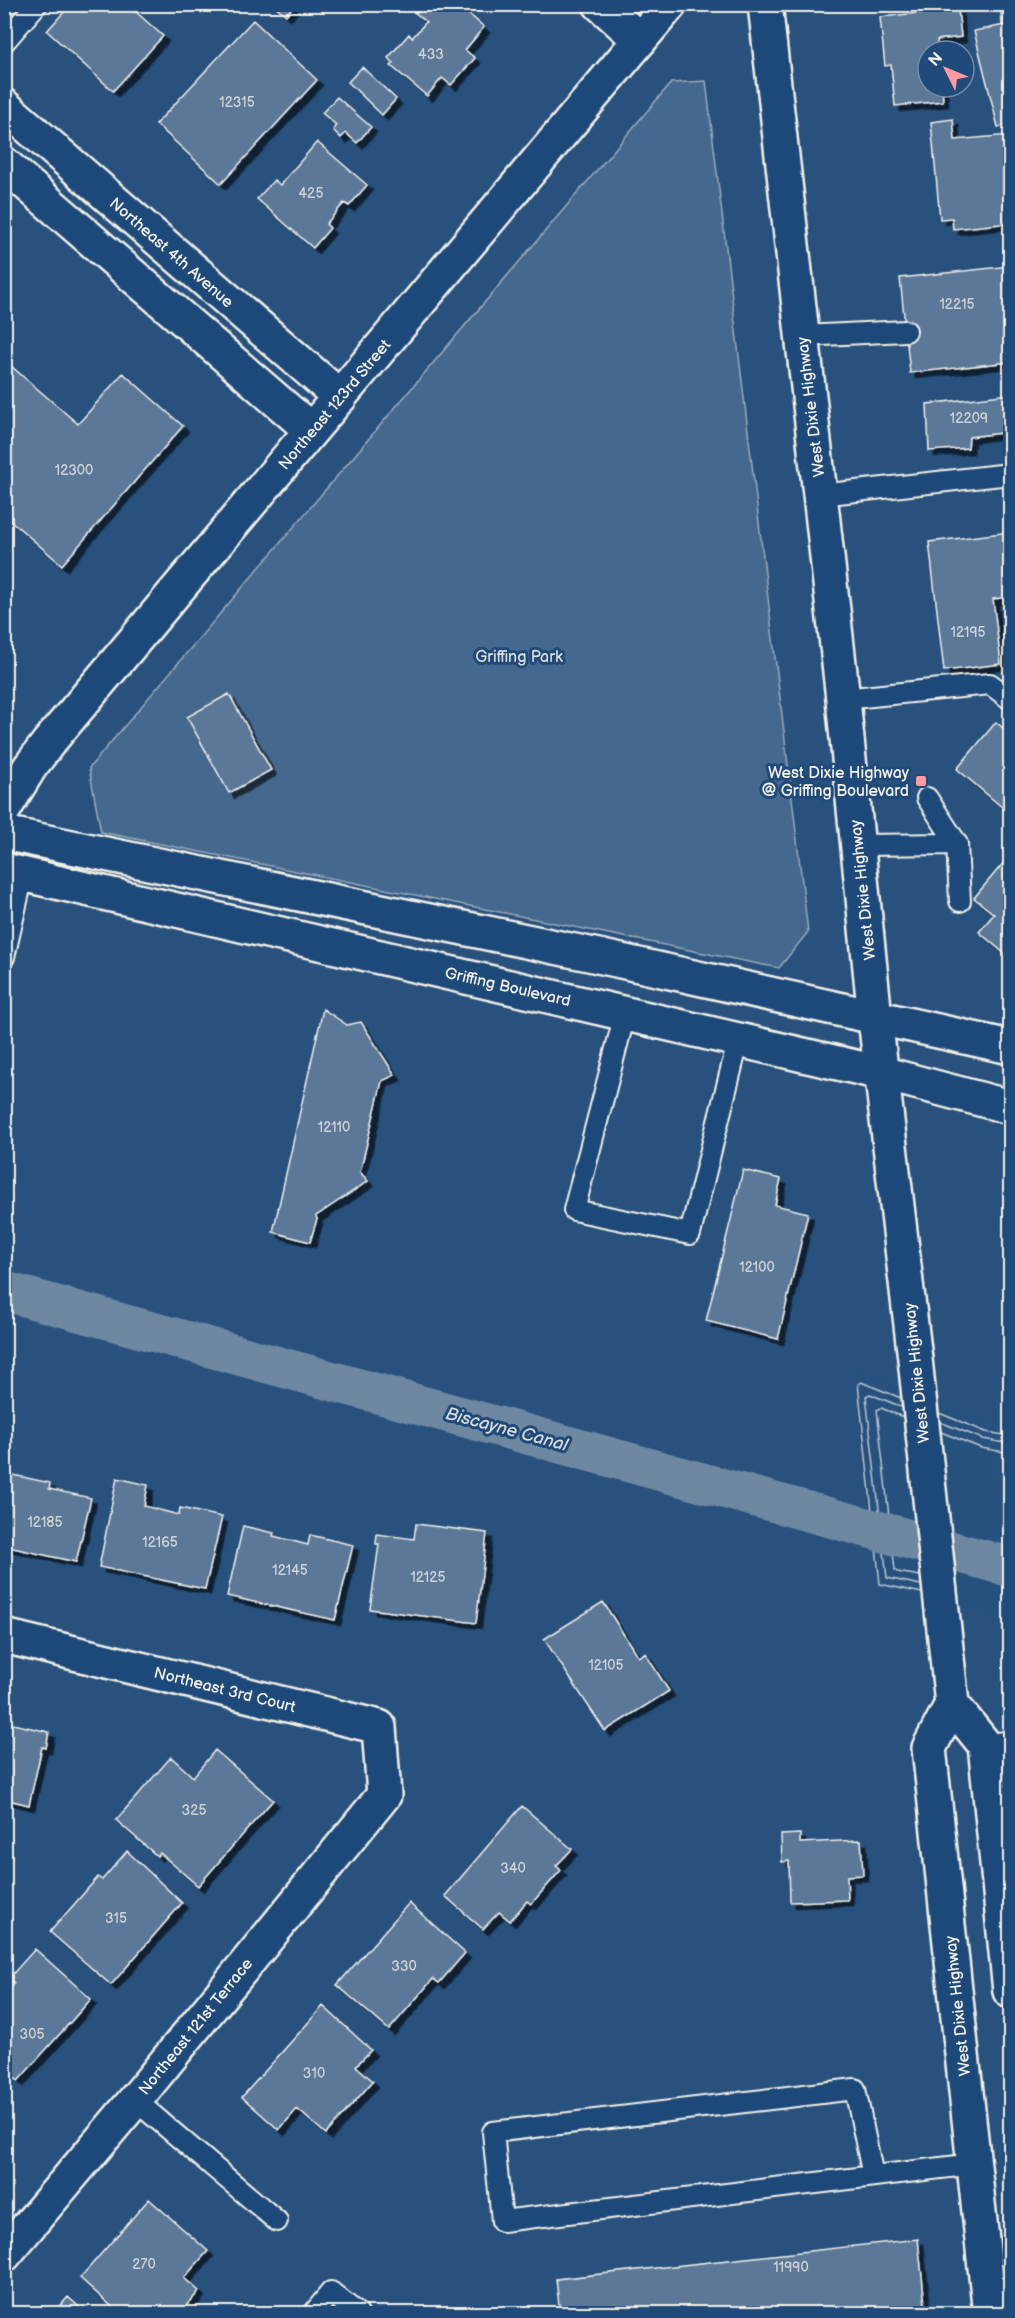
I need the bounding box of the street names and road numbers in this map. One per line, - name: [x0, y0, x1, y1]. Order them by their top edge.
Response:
- street label: Northeast 4th Avenue: [105, 194, 237, 312]
- street label: West Dixie Highway: [793, 335, 830, 478]
- street label: Northeast 123rd Street: [275, 336, 395, 474]
- street label: West Dixie Highway: [847, 818, 880, 961]
- street label: Griffing Boulevard: [443, 964, 572, 1011]
- street label: West Dixie Highway: [901, 1301, 934, 1444]
- street label: Northeast 3rd Court: [152, 1664, 298, 1717]
- street label: West Dixie Highway: [942, 1934, 975, 2077]
- street label: Northeast 121st Terrace: [135, 1954, 258, 2099]

